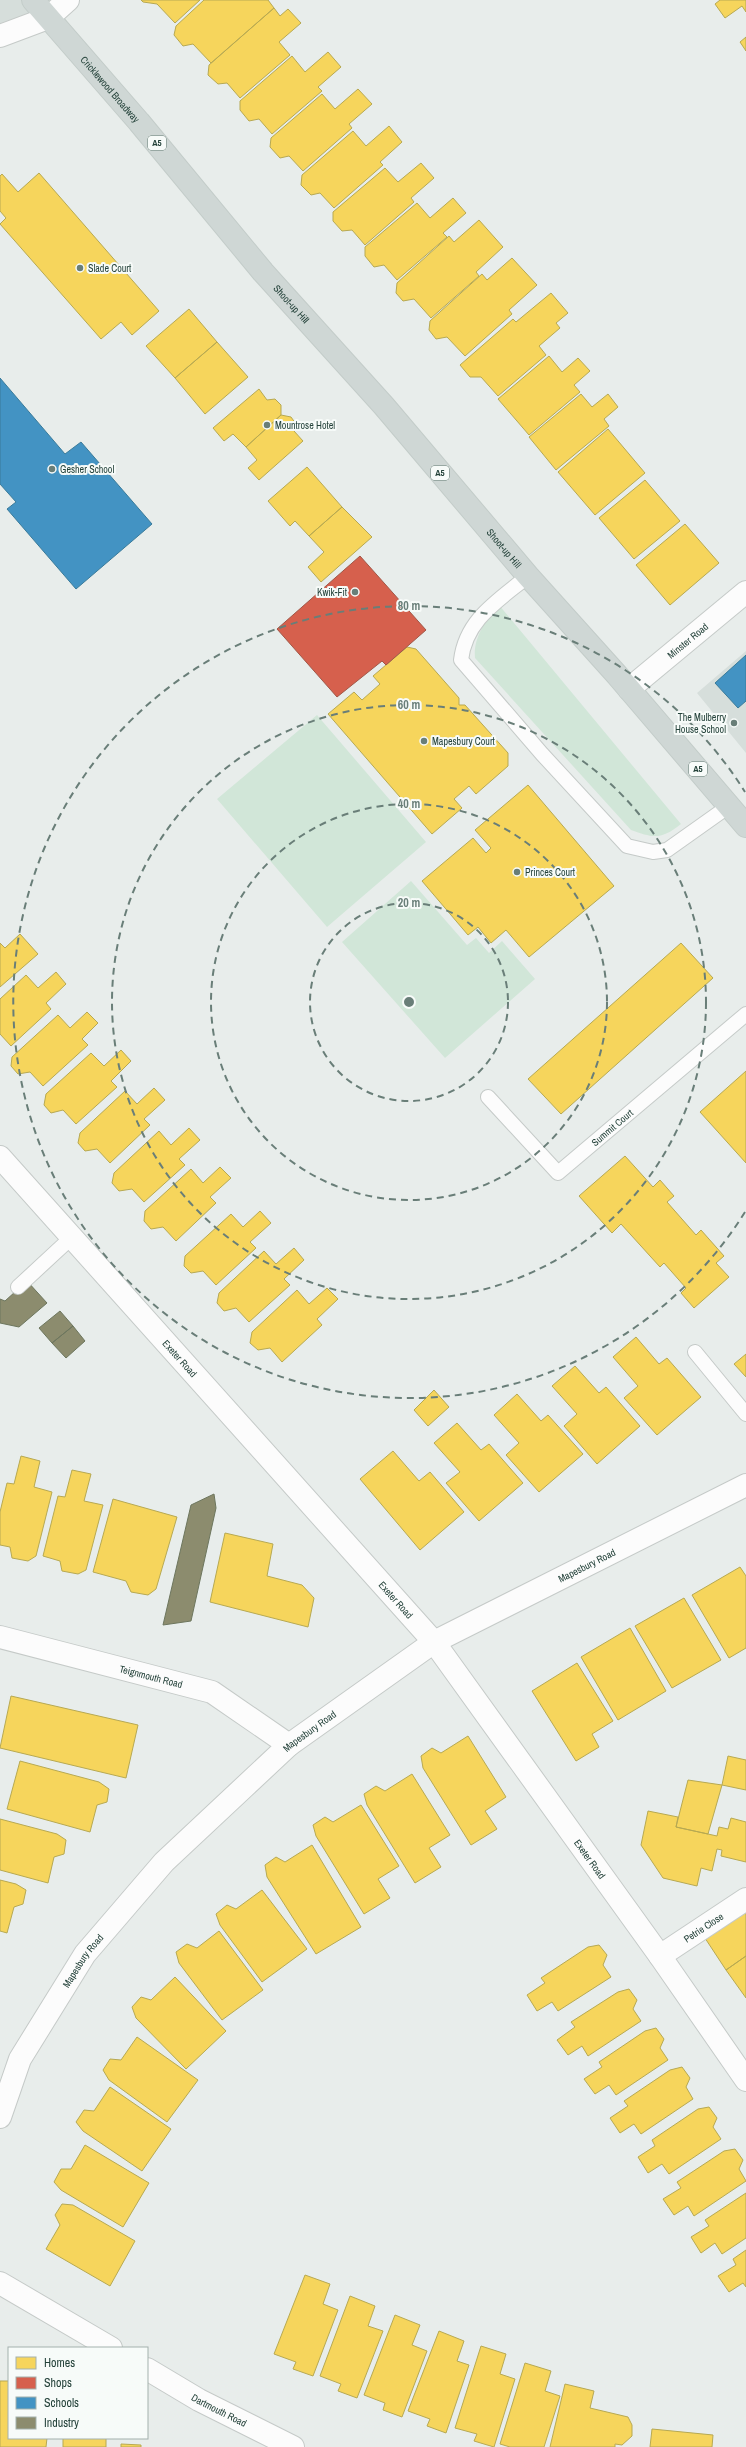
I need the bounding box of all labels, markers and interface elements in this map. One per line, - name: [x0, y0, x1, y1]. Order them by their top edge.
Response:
- street label: Cricklewood Broadway: [78, 53, 143, 126]
- road number: A5: [148, 136, 166, 150]
- place label: Slade Court: [88, 262, 132, 275]
- marker: Slade Court: [75, 263, 85, 273]
- street label: Shoot-up Hill: [271, 282, 312, 326]
- place label: Mountrose Hotel: [275, 419, 335, 432]
- marker: Mountrose Hotel: [262, 420, 272, 430]
- place label: Gesher School: [60, 463, 114, 476]
- marker: Gesher School: [47, 464, 57, 474]
- road number: A5: [431, 466, 449, 480]
- street label: Shoot-up Hill: [484, 526, 524, 571]
- place label: Kwik-Fit: [317, 586, 348, 599]
- marker: Kwik-Fit: [350, 587, 360, 597]
- text: 80 m: [398, 598, 420, 614]
- street label: Minster Road: [665, 620, 711, 662]
- text: 60 m: [398, 697, 420, 713]
- place label: The Mulberry House School: [675, 711, 727, 736]
- marker: The Mulberry House School: [729, 718, 739, 728]
- place label: Mapesbury Court: [432, 735, 496, 748]
- marker: Mapesbury Court: [419, 736, 429, 746]
- road number: A5: [689, 762, 707, 776]
- text: 40 m: [398, 796, 420, 812]
- place label: Princes Court: [525, 866, 576, 879]
- marker: Princes Court: [512, 867, 522, 877]
- text: 20 m: [398, 895, 420, 911]
- centre of rings: [402, 995, 416, 1009]
- street label: Summit Court: [589, 1106, 636, 1149]
- street label: Exeter Road: [160, 1337, 200, 1380]
- street label: Mapesbury Road: [556, 1546, 618, 1586]
- street label: Exeter Road: [376, 1579, 416, 1621]
- street label: Teignmouth Road: [118, 1662, 184, 1691]
- street label: Mapesbury Road: [280, 1708, 339, 1755]
- street label: Exeter Road: [571, 1837, 608, 1881]
- street label: Petrie Close: [681, 1910, 726, 1946]
- street label: Mapesbury Road: [60, 1932, 106, 1990]
- legend: [8, 2347, 148, 2439]
- text: Homes: [44, 2355, 75, 2371]
- text: Shops: [44, 2375, 72, 2391]
- street label: Dartmouth Road: [189, 2391, 249, 2430]
- text: Schools: [44, 2395, 79, 2411]
- text: Industry: [44, 2415, 79, 2431]

